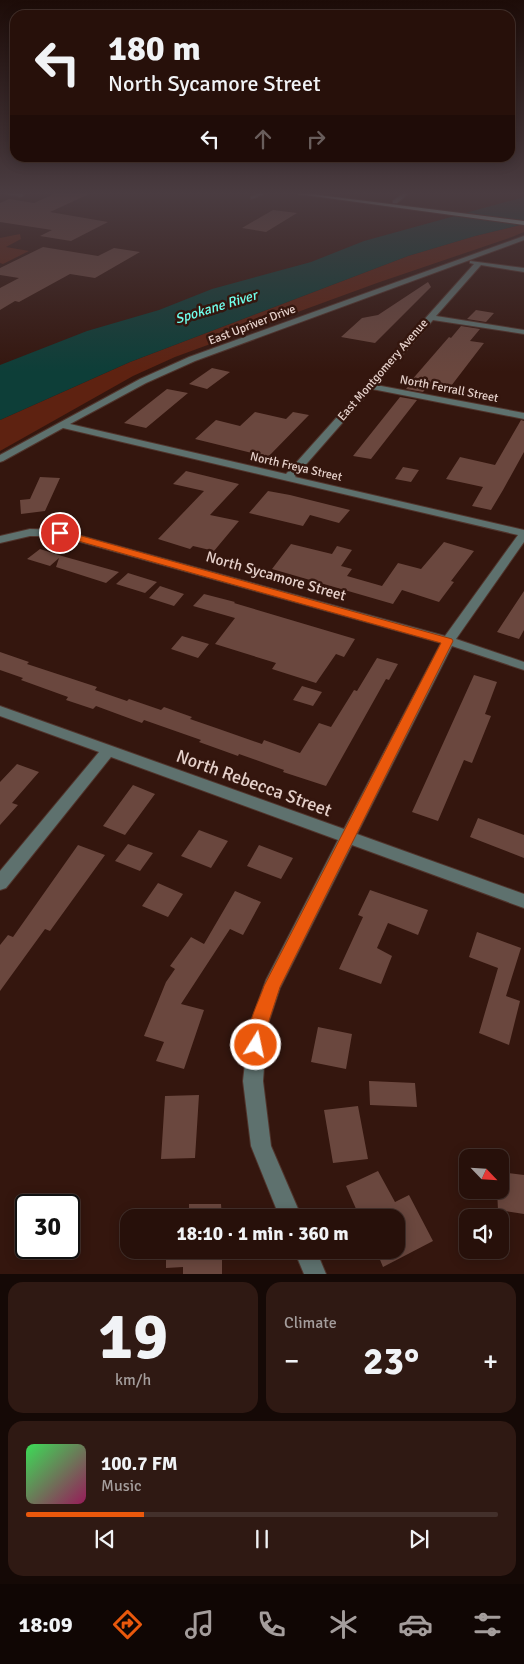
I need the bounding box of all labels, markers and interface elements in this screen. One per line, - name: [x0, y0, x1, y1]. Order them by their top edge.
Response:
- text: 180 m: [108, 27, 201, 70]
- icon: left: [25, 30, 90, 95]
- text: North Sycamore Street: [108, 70, 321, 97]
- icon: left: [196, 125, 224, 153]
- icon: ahead: [249, 125, 277, 153]
- icon: right: [302, 125, 330, 153]
- water label: Spokane River: [173, 286, 261, 328]
- street label: East Upriver Drive: [206, 301, 298, 349]
- street label: East Montgomery Avenue: [335, 316, 431, 424]
- street label: North Ferrall Street: [398, 372, 500, 406]
- street label: North Freya Street: [249, 449, 343, 485]
- pin: [39, 512, 81, 554]
- icon: arrive: [46, 519, 74, 547]
- street label: North Sycamore Street: [204, 547, 348, 605]
- street label: North Rebecca Street: [173, 745, 335, 821]
- position arrow: [229, 1018, 281, 1070]
- north arrow: [459, 1149, 509, 1199]
- map controls: [459, 1149, 509, 1259]
- speed limit sign: 30: [15, 1194, 80, 1259]
- button: sound: [459, 1209, 509, 1259]
- text: 18:10 · 1 min · 360 m: [176, 1222, 349, 1246]
- text: 19: [98, 1297, 168, 1377]
- text: Climate: [284, 1313, 337, 1333]
- text: 23°: [363, 1338, 419, 1385]
- text: −: [284, 1344, 299, 1378]
- text: +: [483, 1344, 498, 1378]
- text: km/h: [115, 1370, 151, 1390]
- text: 100.7 FM: [101, 1452, 178, 1476]
- text: Music: [101, 1476, 142, 1496]
- icon: previous: [91, 1525, 119, 1553]
- icon: pause: [248, 1525, 276, 1553]
- icon: next: [405, 1525, 433, 1553]
- icon: directions: [110, 1607, 145, 1642]
- icon: music: [182, 1607, 217, 1642]
- icon: phone: [254, 1607, 289, 1642]
- icon: climate: [326, 1607, 361, 1642]
- icon: car: [398, 1607, 433, 1642]
- icon: filters: [470, 1607, 505, 1642]
- text: 18:09: [19, 1611, 73, 1638]

